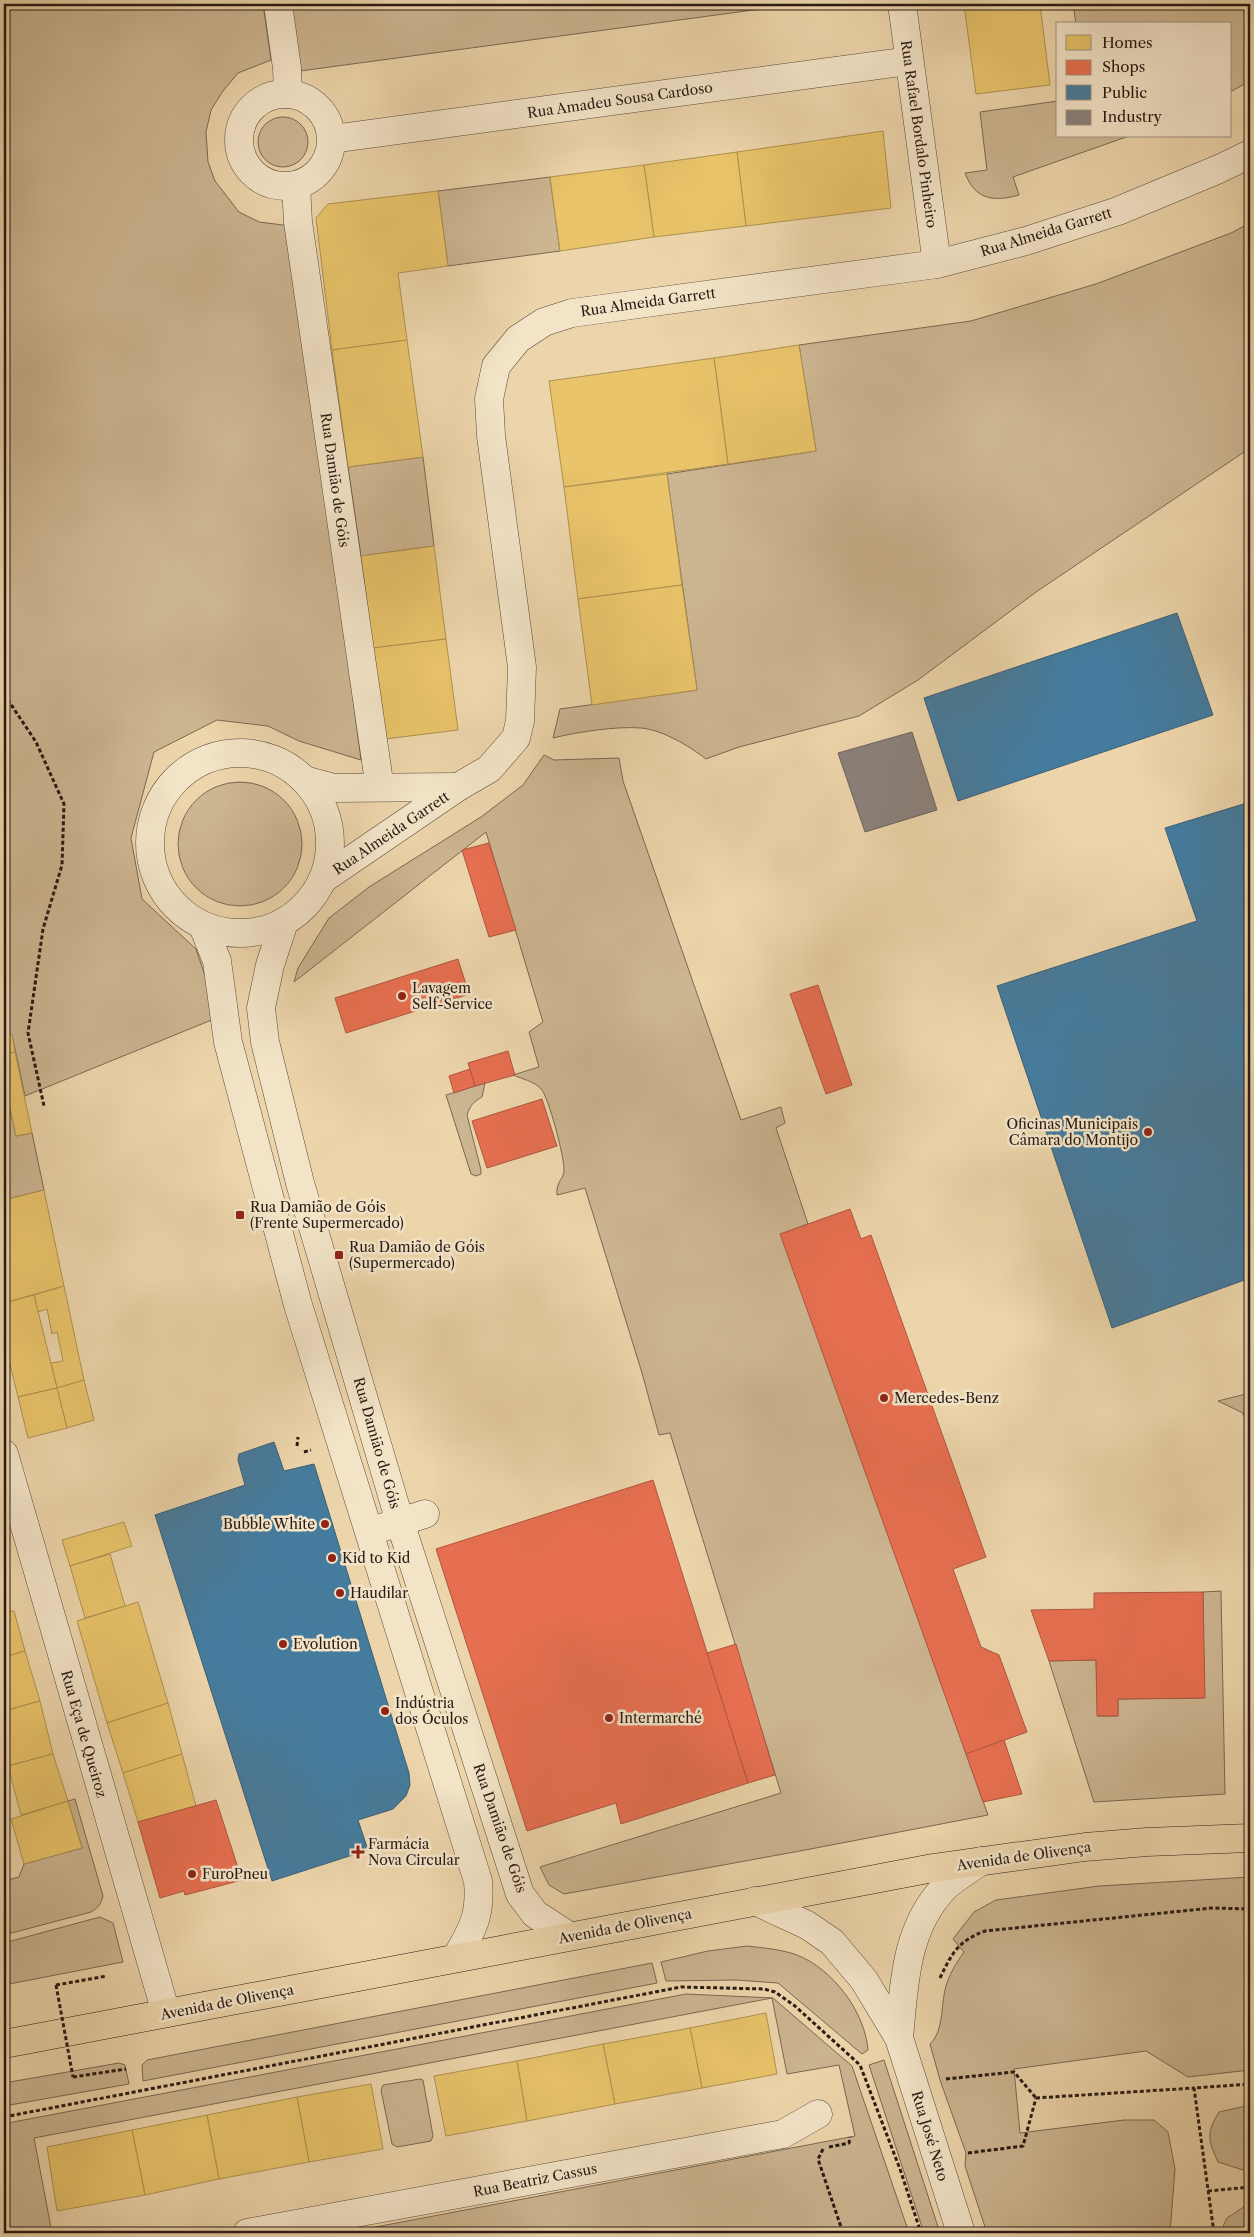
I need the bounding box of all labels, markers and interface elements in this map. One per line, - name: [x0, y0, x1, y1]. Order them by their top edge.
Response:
- legend: [1056, 22, 1232, 138]
- text: Homes: [1102, 33, 1153, 52]
- street label: Rua Rafael Bordalo Pinheiro: [897, 39, 941, 229]
- text: Shops: [1102, 57, 1145, 76]
- street label: Rua Amadeu Sousa Cardoso: [526, 78, 714, 122]
- text: Public: [1102, 83, 1147, 102]
- text: Industry: [1102, 107, 1162, 126]
- street label: Rua Almeida Garrett: [978, 203, 1114, 261]
- street label: Rua Almeida Garrett: [579, 284, 717, 320]
- street label: Rua Damião de Góis: [317, 411, 353, 549]
- street label: Rua Almeida Garrett: [329, 787, 453, 879]
- place label: Lavagem Self-Service: [412, 979, 493, 1013]
- marker: Lavagem Self-Service: [396, 990, 408, 1002]
- place label: Oficinas Municipais Câmara do Montijo: [1006, 1115, 1138, 1149]
- marker: Oficinas Municipais Câmara do Montijo: [1142, 1126, 1154, 1138]
- place label: Rua Damião de Góis (Frente Supermercado): [250, 1198, 404, 1232]
- marker: Rua Damião de Góis (Frente Supermercado): [234, 1209, 246, 1221]
- place label: Rua Damião de Góis (Supermercado): [349, 1238, 485, 1272]
- marker: Rua Damião de Góis (Supermercado): [333, 1249, 345, 1261]
- street label: Rua Damião de Góis: [350, 1375, 404, 1511]
- place label: Mercedes-Benz: [894, 1389, 999, 1407]
- marker: Mercedes-Benz: [878, 1392, 890, 1404]
- place label: Bubble White: [223, 1515, 315, 1533]
- marker: Bubble White: [319, 1518, 331, 1530]
- place label: Kid to Kid: [342, 1549, 411, 1567]
- marker: Kid to Kid: [326, 1552, 338, 1564]
- place label: Haudilar: [350, 1584, 408, 1602]
- marker: Haudilar: [334, 1587, 346, 1599]
- place label: Evolution: [293, 1635, 358, 1653]
- marker: Evolution: [277, 1638, 289, 1650]
- street label: Rua Eça de Queiroz: [57, 1668, 111, 1800]
- place label: Indústria dos Óculos: [395, 1694, 468, 1728]
- marker: Indústria dos Óculos: [379, 1705, 391, 1717]
- place label: Intermarché: [619, 1709, 702, 1727]
- marker: Intermarché: [603, 1712, 615, 1724]
- street label: Rua Damião de Góis: [469, 1761, 531, 1895]
- place label: Farmácia Nova Circular: [368, 1835, 460, 1869]
- street label: Avenida de Olivença: [955, 1838, 1093, 1874]
- marker: Farmácia Nova Circular: [352, 1846, 364, 1858]
- place label: FuroPneu: [202, 1865, 269, 1883]
- marker: FuroPneu: [186, 1868, 198, 1880]
- street label: Avenida de Olivença: [556, 1904, 694, 1948]
- street label: Avenida de Olivença: [158, 1980, 296, 2024]
- street label: Rua José Neto: [908, 2089, 952, 2183]
- street label: Rua Beatriz Cassus: [471, 2159, 599, 2201]

